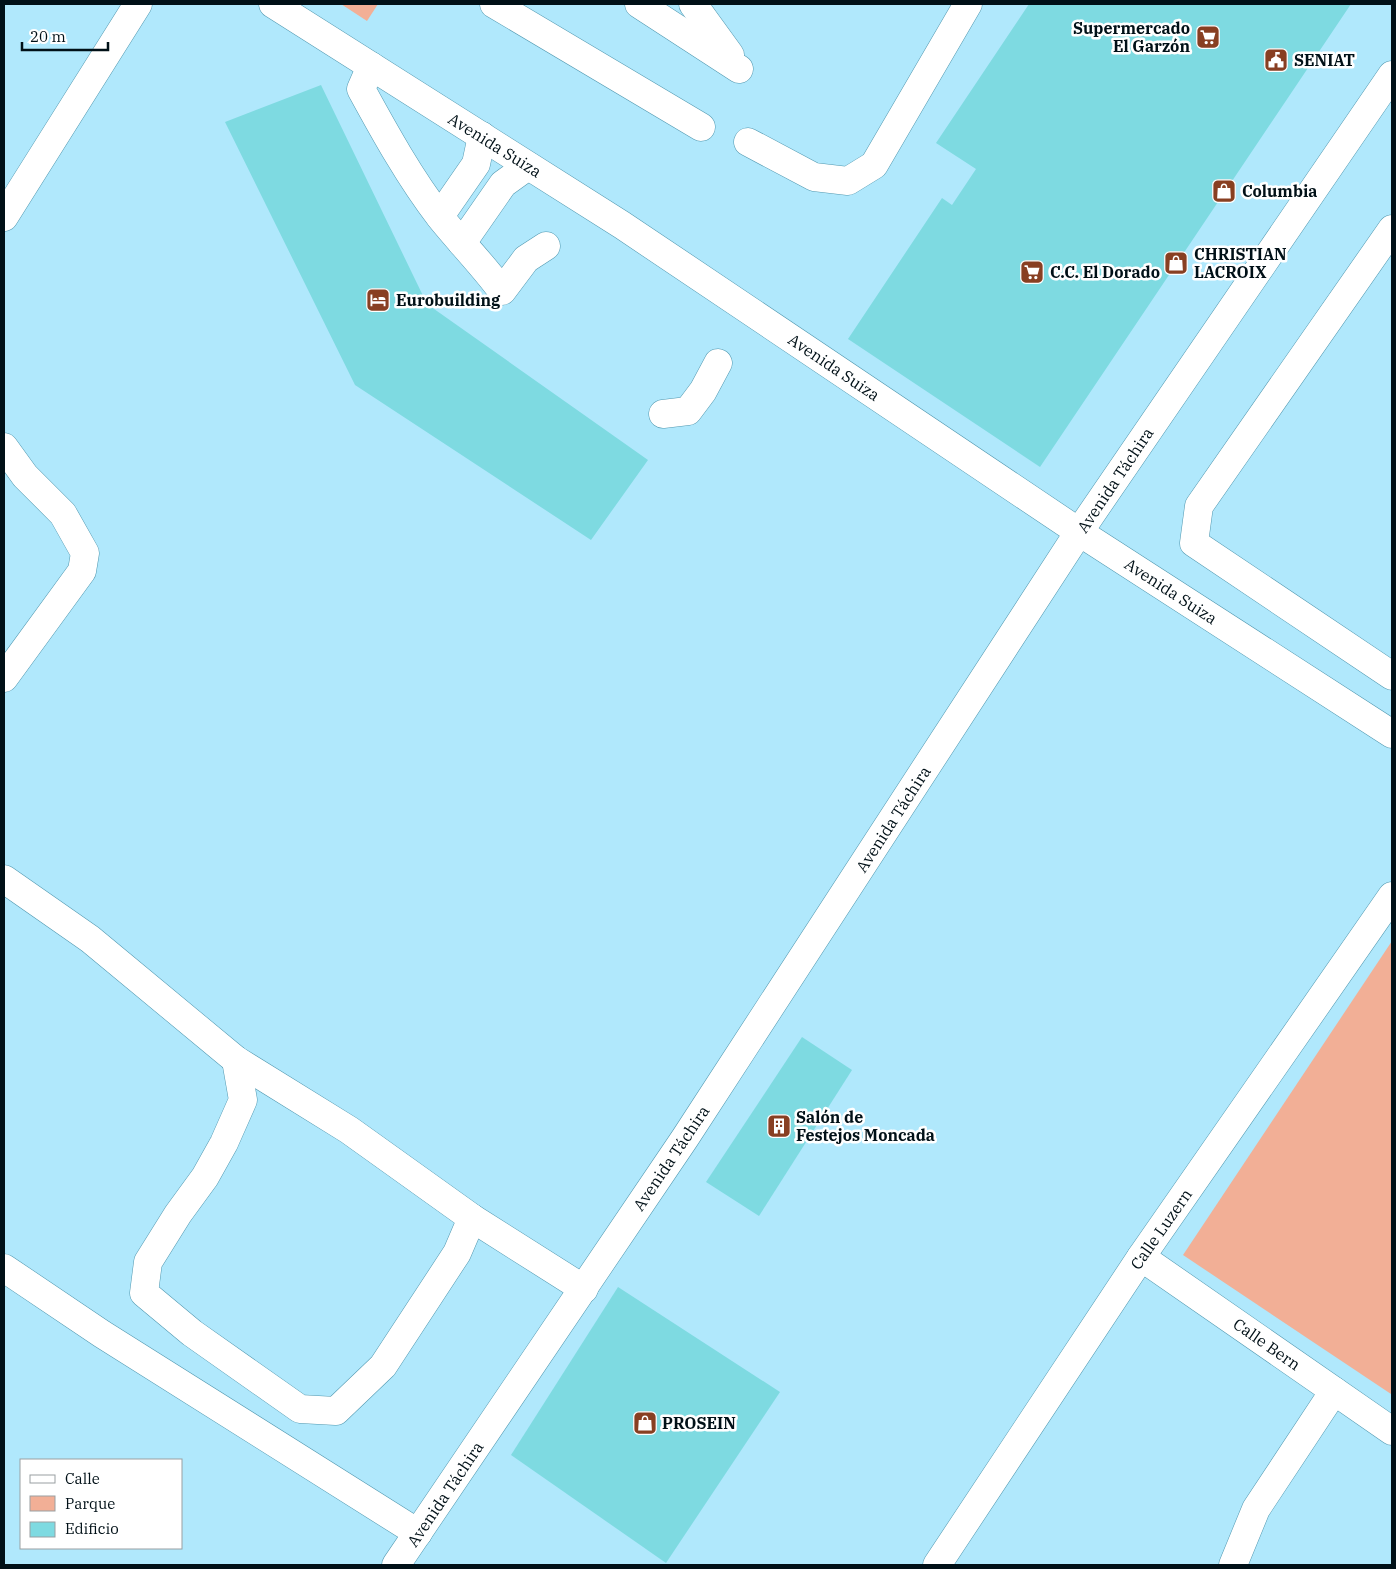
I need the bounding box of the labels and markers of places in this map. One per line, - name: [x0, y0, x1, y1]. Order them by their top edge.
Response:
- place label: Supermercado El Garzón: [1073, 18, 1190, 56]
- supermarket icon: Supermercado El Garzón: [1195, 24, 1221, 50]
- public building icon: SENIAT: [1263, 47, 1289, 73]
- place label: SENIAT: [1294, 50, 1355, 70]
- shop icon: Columbia: [1211, 178, 1237, 204]
- place label: Columbia: [1242, 181, 1317, 201]
- place label: CHRISTIAN LACROIX: [1194, 244, 1287, 282]
- shop icon: CHRISTIAN LACROIX: [1163, 250, 1189, 276]
- supermarket icon: C.C. El Dorado: [1019, 259, 1045, 285]
- place label: C.C. El Dorado: [1050, 262, 1160, 282]
- hotel icon: Eurobuilding: [365, 287, 391, 313]
- place label: Eurobuilding: [396, 290, 501, 310]
- place label: Salón de Festejos Moncada: [796, 1107, 935, 1145]
- building icon: Salón de Festejos Moncada: [766, 1113, 792, 1139]
- shop icon: PROSEIN: [632, 1410, 658, 1436]
- place label: PROSEIN: [662, 1413, 736, 1433]

